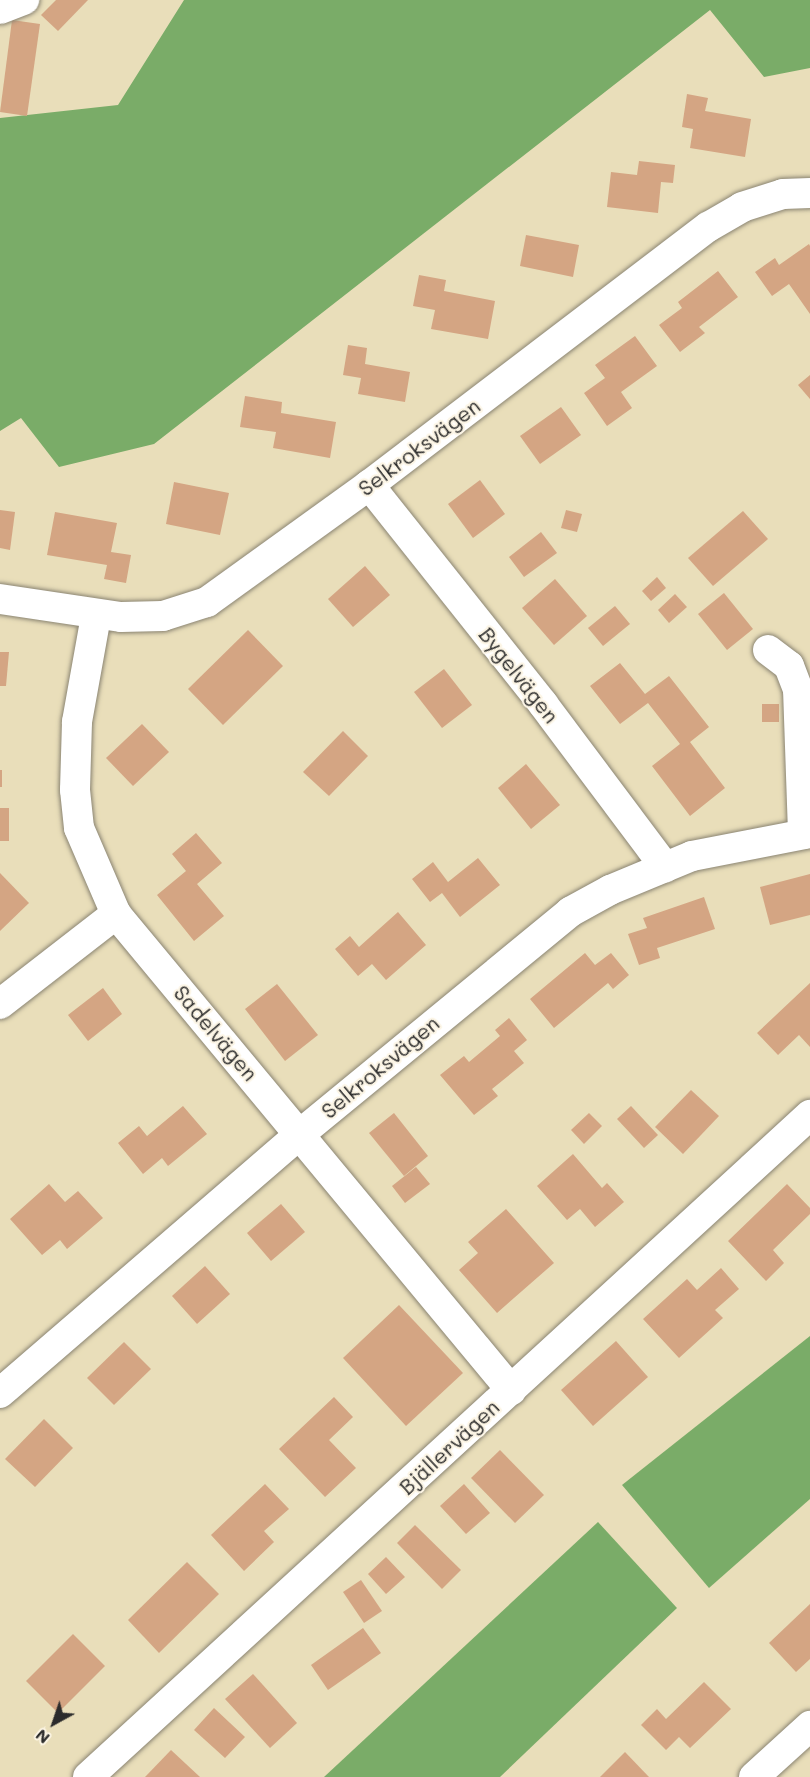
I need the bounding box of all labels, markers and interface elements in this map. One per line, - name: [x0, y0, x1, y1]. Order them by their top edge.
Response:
- street label: Selkroksvägen: [353, 393, 485, 501]
- street label: Bygelvägen: [474, 622, 564, 728]
- street label: Sadelvägen: [169, 980, 263, 1086]
- street label: Selkroksvägen: [316, 1011, 444, 1123]
- street label: Bjällervägen: [394, 1394, 504, 1500]
- north arrow: [24, 1693, 84, 1753]
- text: N: [31, 1725, 54, 1749]

